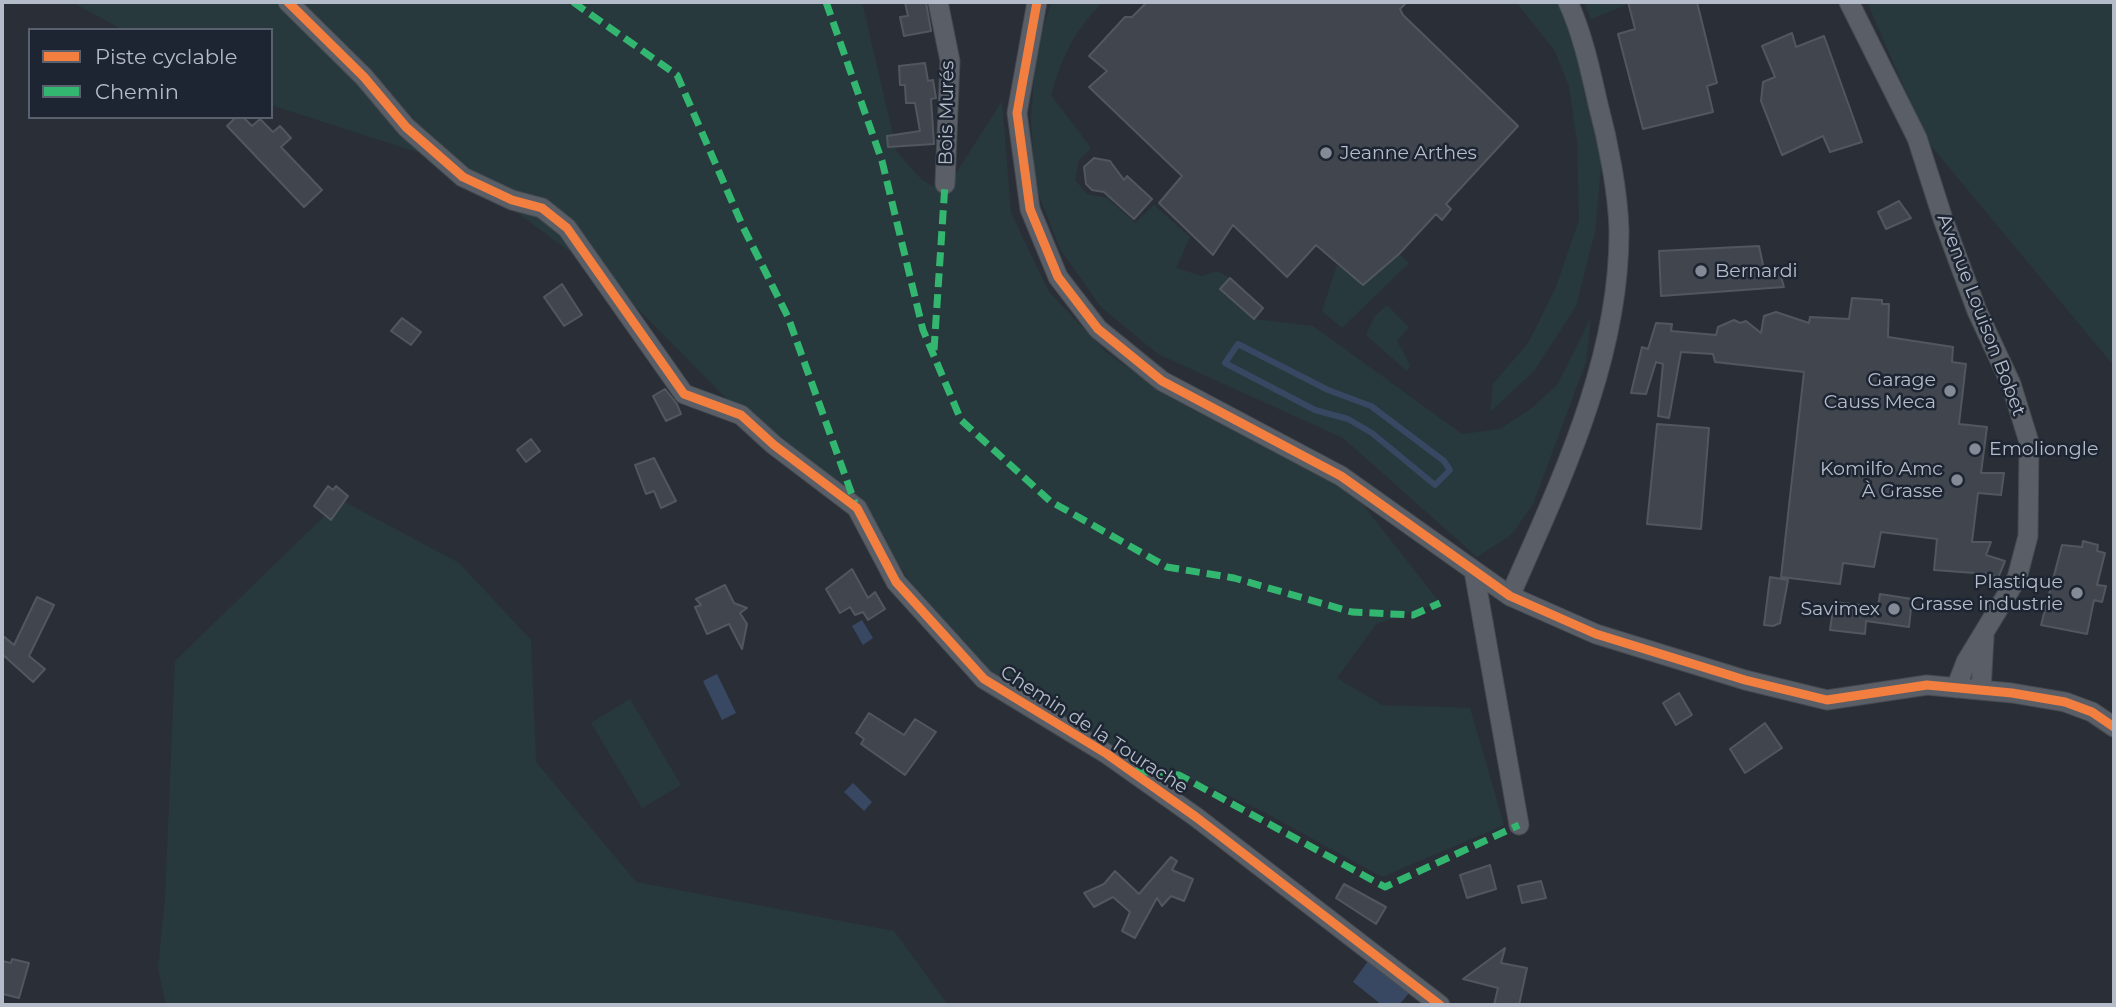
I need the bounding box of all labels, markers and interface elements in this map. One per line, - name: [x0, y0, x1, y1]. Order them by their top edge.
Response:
- legend: [28, 28, 273, 119]
- text: Piste cyclable: [95, 44, 237, 69]
- street label: Bois Murés: [935, 60, 959, 166]
- text: Chemin: [95, 79, 179, 104]
- place label: Jeanne Arthes: [1340, 142, 1477, 164]
- marker: Jeanne Arthes: [1318, 145, 1334, 161]
- street label: Avenue Louison Bobet: [1932, 211, 2030, 419]
- place label: Bernardi: [1715, 260, 1798, 282]
- marker: Bernardi: [1693, 263, 1709, 279]
- place label: Garage Causs Meca: [1824, 369, 1936, 413]
- marker: Garage Causs Meca: [1942, 383, 1958, 399]
- place label: Emoliongle: [1989, 438, 2098, 460]
- marker: Emoliongle: [1967, 441, 1983, 457]
- place label: Komilfo Amc À Grasse: [1820, 458, 1943, 502]
- marker: Komilfo Amc À Grasse: [1949, 472, 1965, 488]
- place label: Plastique Grasse industrie: [1911, 571, 2063, 615]
- marker: Plastique Grasse industrie: [2069, 585, 2085, 601]
- place label: Savimex: [1800, 598, 1880, 620]
- marker: Savimex: [1886, 601, 1902, 617]
- street label: Chemin de la Tourache: [996, 661, 1192, 799]

